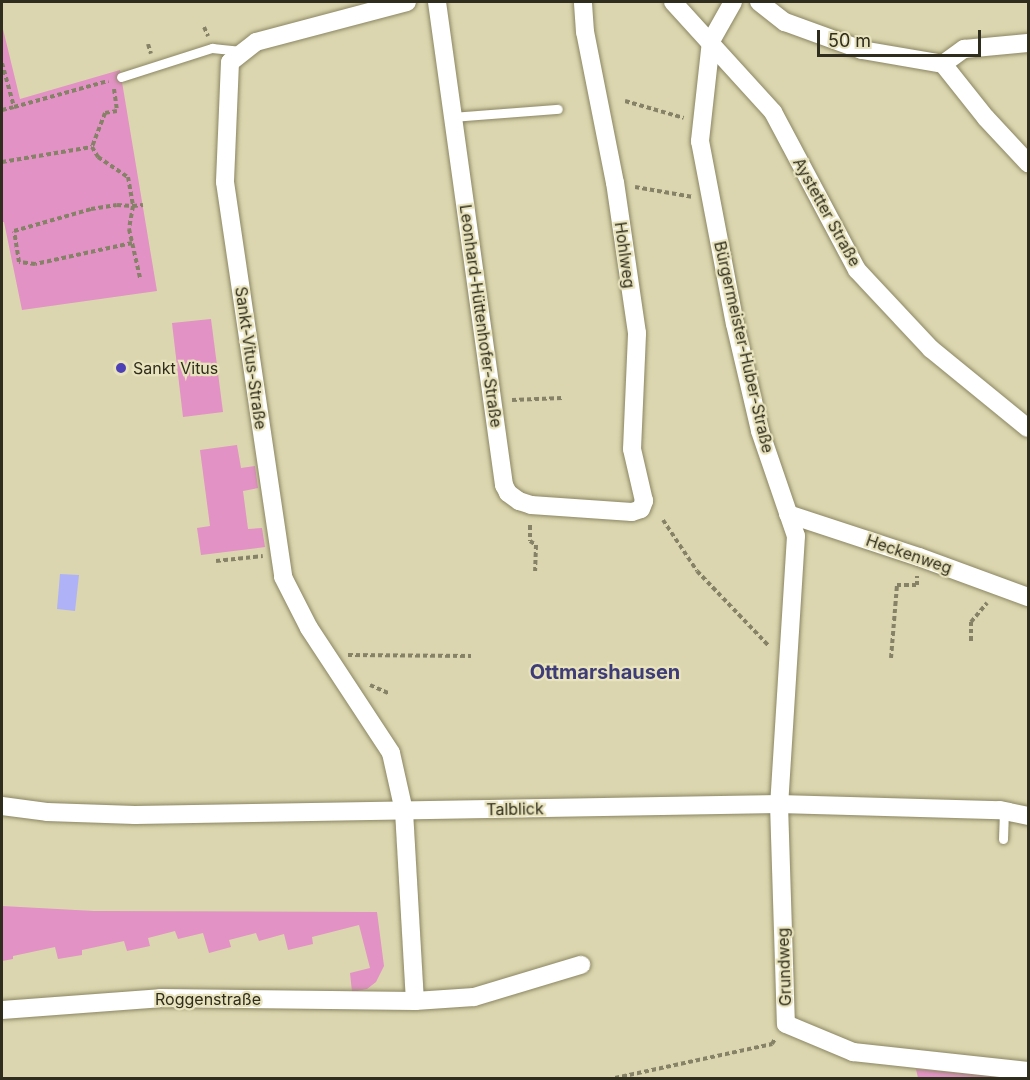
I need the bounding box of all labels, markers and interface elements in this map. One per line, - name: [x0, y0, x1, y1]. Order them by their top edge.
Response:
- scale bar: [820, 18, 984, 56]
- text: 50 m: [828, 30, 871, 51]
- street label: Aystetter Straße: [789, 154, 865, 270]
- street label: Leonhard-Hüttenhofer-Straße: [456, 203, 506, 429]
- street label: Hohlweg: [611, 221, 639, 289]
- street label: Bürgermeister-Huber-Straße: [710, 239, 778, 455]
- street label: Sankt-Vitus-Straße: [231, 285, 271, 431]
- place label: Sankt Vitus: [133, 358, 218, 378]
- marker: Sankt Vitus: [114, 361, 128, 375]
- street label: Heckenweg: [864, 530, 954, 578]
- district label: Ottmarshausen: [530, 660, 680, 684]
- street label: Talblick: [486, 799, 544, 819]
- street label: Grundweg: [773, 927, 795, 1007]
- street label: Roggenstraße: [155, 989, 261, 1009]

